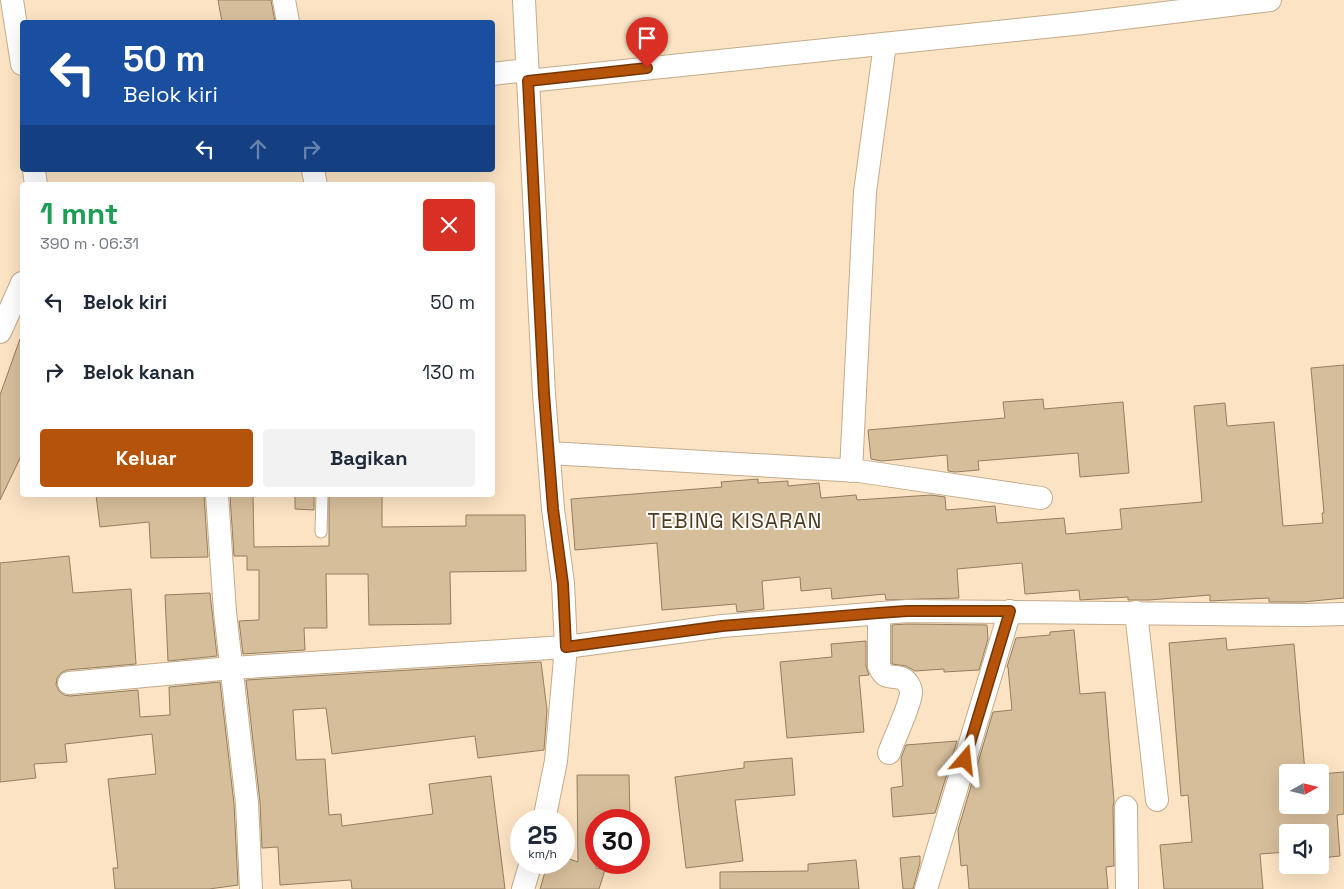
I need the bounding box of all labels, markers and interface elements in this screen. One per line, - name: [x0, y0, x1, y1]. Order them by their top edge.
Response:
- pin: [626, 17, 668, 68]
- icon: arrive: [633, 24, 661, 52]
- text: 50 m: [123, 37, 205, 81]
- icon: left: [40, 40, 105, 105]
- text: Belok kiri: [123, 80, 218, 108]
- icon: left: [191, 135, 219, 163]
- icon: ahead: [244, 135, 272, 163]
- icon: right: [297, 135, 325, 163]
- text: 1 mnt: [40, 194, 119, 233]
- button: close: [423, 199, 475, 251]
- text: 390 m · 06:31: [40, 233, 139, 254]
- icon: left: [40, 288, 68, 316]
- text: Belok kiri: [83, 290, 167, 315]
- text: 50 m: [430, 290, 475, 315]
- icon: right: [40, 358, 68, 386]
- text: Belok kanan: [83, 360, 195, 385]
- text: 130 m: [422, 360, 475, 385]
- button: Keluar: [40, 429, 253, 487]
- button: Bagikan: [263, 429, 475, 487]
- district label: TEBING KISARAN: [648, 507, 822, 534]
- position arrow: [938, 733, 990, 785]
- north arrow: [1279, 764, 1329, 814]
- map controls: [1279, 764, 1329, 874]
- speed limit sign: 30: [585, 809, 650, 874]
- text: 25: [528, 819, 557, 851]
- button: sound: [1279, 824, 1329, 874]
- text: km/h: [528, 846, 557, 862]

